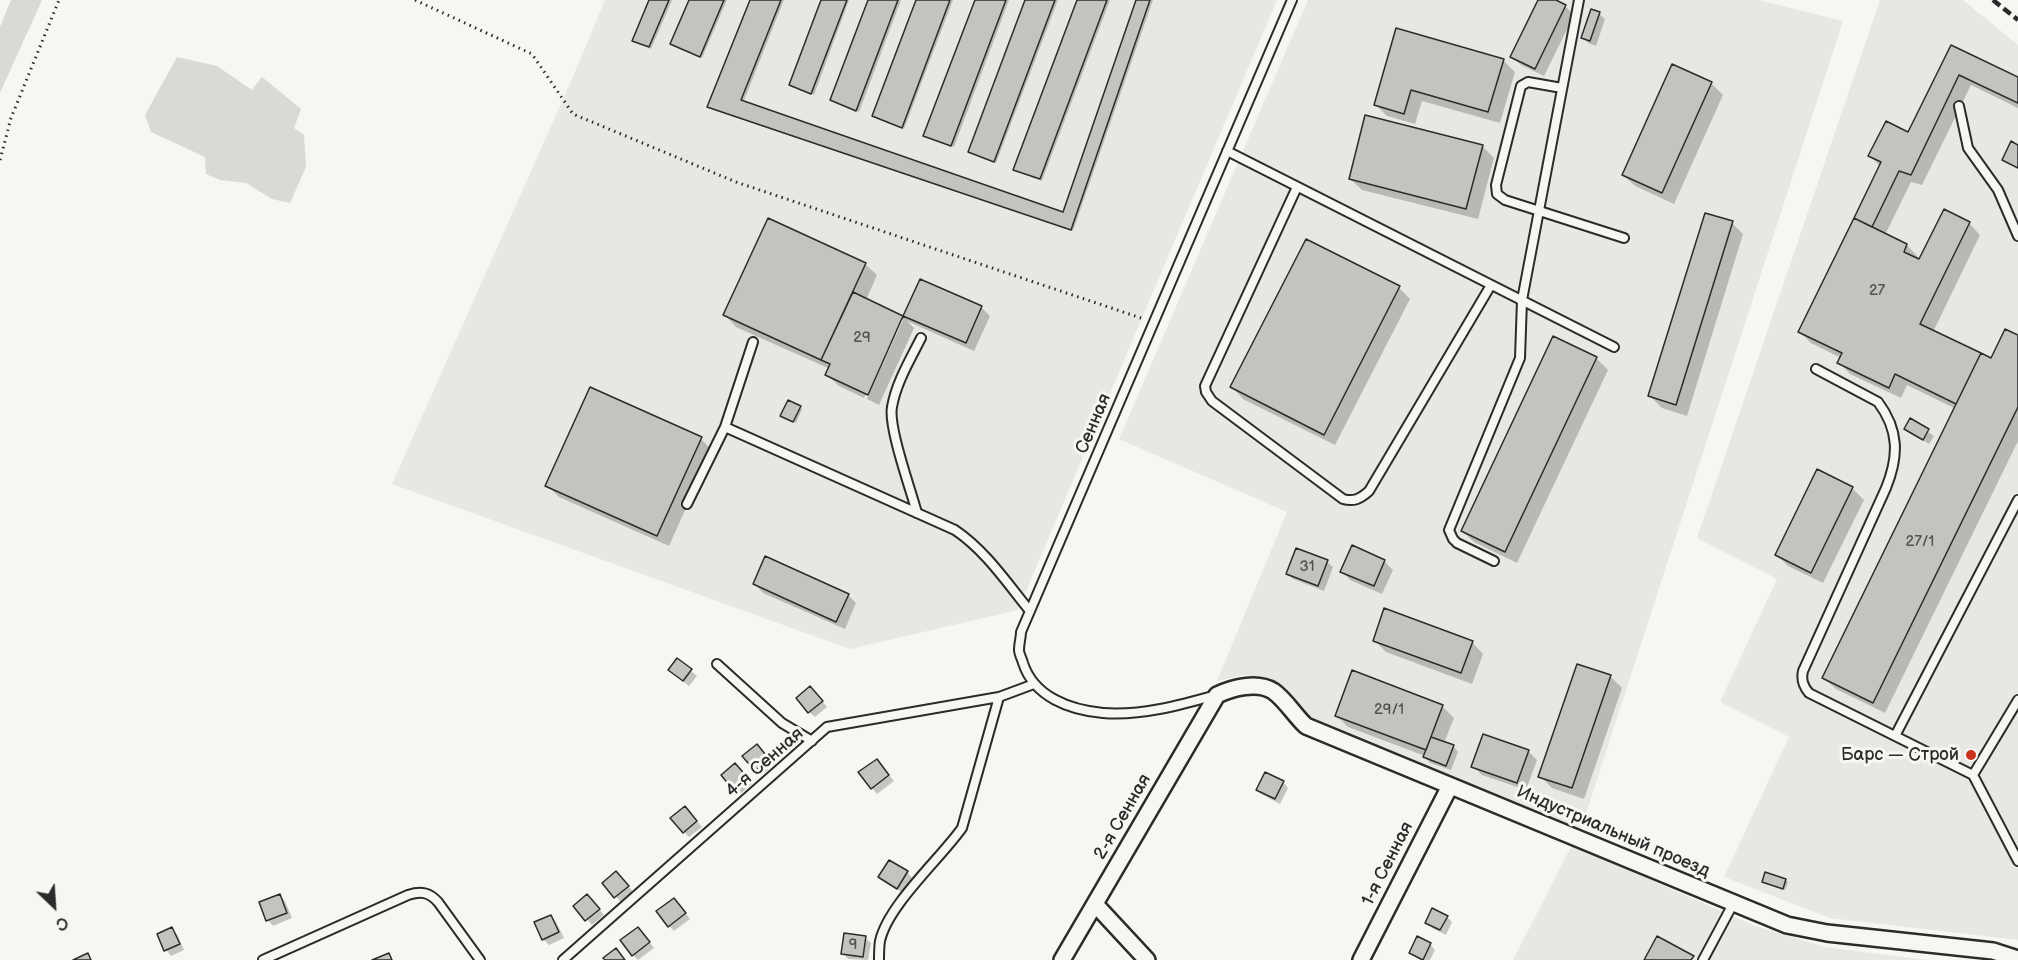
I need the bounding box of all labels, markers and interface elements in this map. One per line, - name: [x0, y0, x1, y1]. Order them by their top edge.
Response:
- house number: 27: [1869, 282, 1885, 300]
- house number: 29: [853, 329, 871, 347]
- street label: Сенная: [1072, 391, 1116, 457]
- house number: 27/1: [1906, 533, 1934, 551]
- house number: 31: [1299, 558, 1315, 576]
- house number: 29/1: [1374, 701, 1404, 719]
- street label: 4-я Сенная: [722, 723, 808, 803]
- place label: Барс — Строй: [1841, 744, 1959, 766]
- marker: Барс — Строй: [1964, 748, 1978, 762]
- street label: 2-я Сенная: [1090, 770, 1156, 864]
- street label: Индустриальный проезд: [1513, 781, 1713, 883]
- street label: 1-я Сенная: [1358, 818, 1418, 910]
- north arrow: [24, 876, 84, 936]
- text: С: [53, 912, 71, 934]
- house number: 9: [849, 936, 857, 954]

